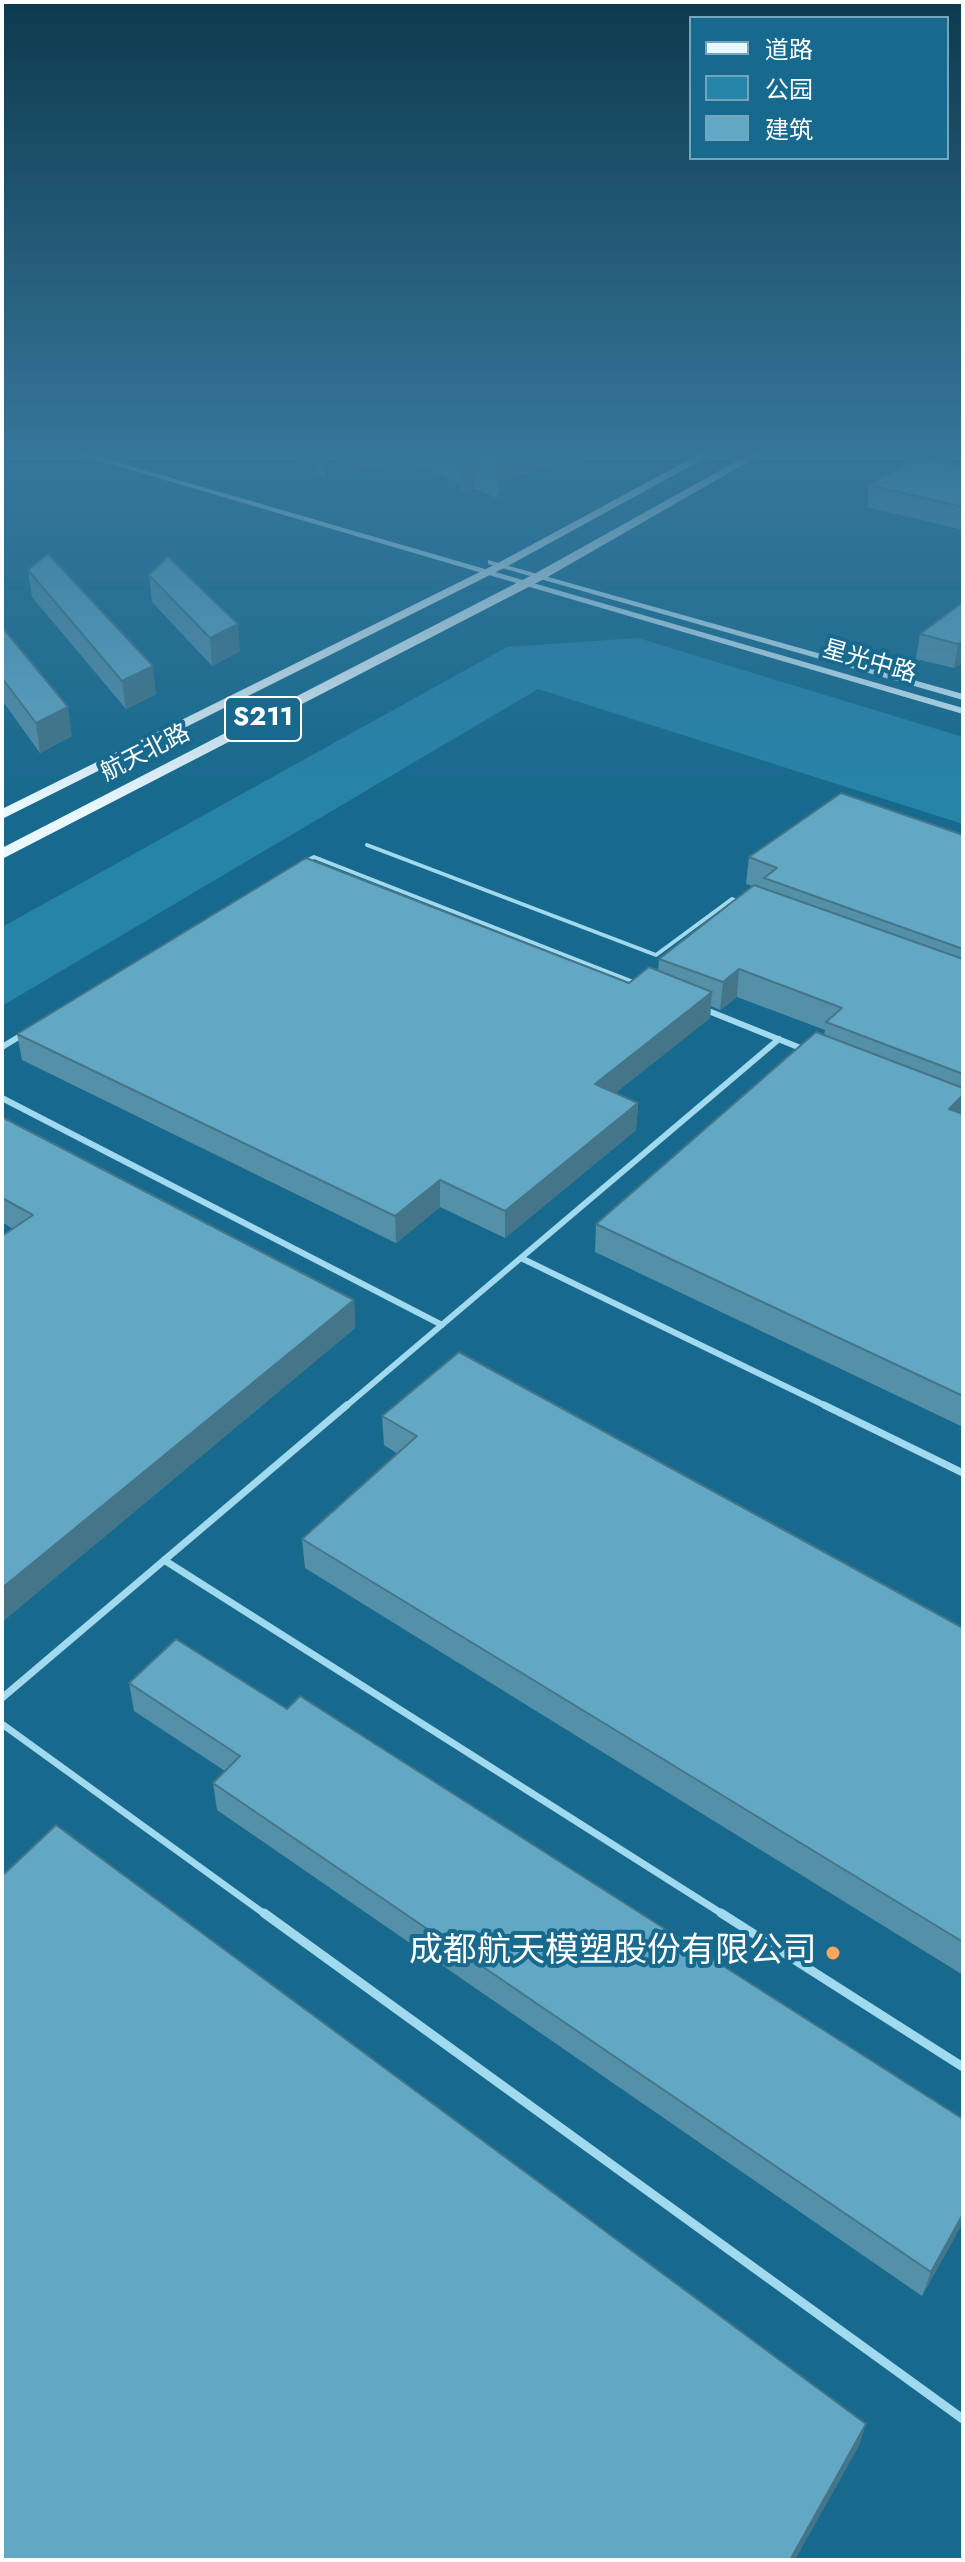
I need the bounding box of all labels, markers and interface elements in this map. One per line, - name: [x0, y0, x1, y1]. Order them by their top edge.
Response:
- legend: [689, 16, 949, 160]
- text: 道路: [765, 32, 813, 67]
- text: 公园: [765, 72, 813, 107]
- text: 建筑: [765, 112, 813, 147]
- street label: 星光中路: [819, 636, 919, 690]
- road number: S211: [225, 697, 301, 741]
- street label: 航天北路: [97, 719, 195, 789]
- place label: 成都航天模塑股份有限公司: [409, 1933, 817, 1973]
- marker: 成都航天模塑股份有限公司: [824, 1944, 842, 1962]

